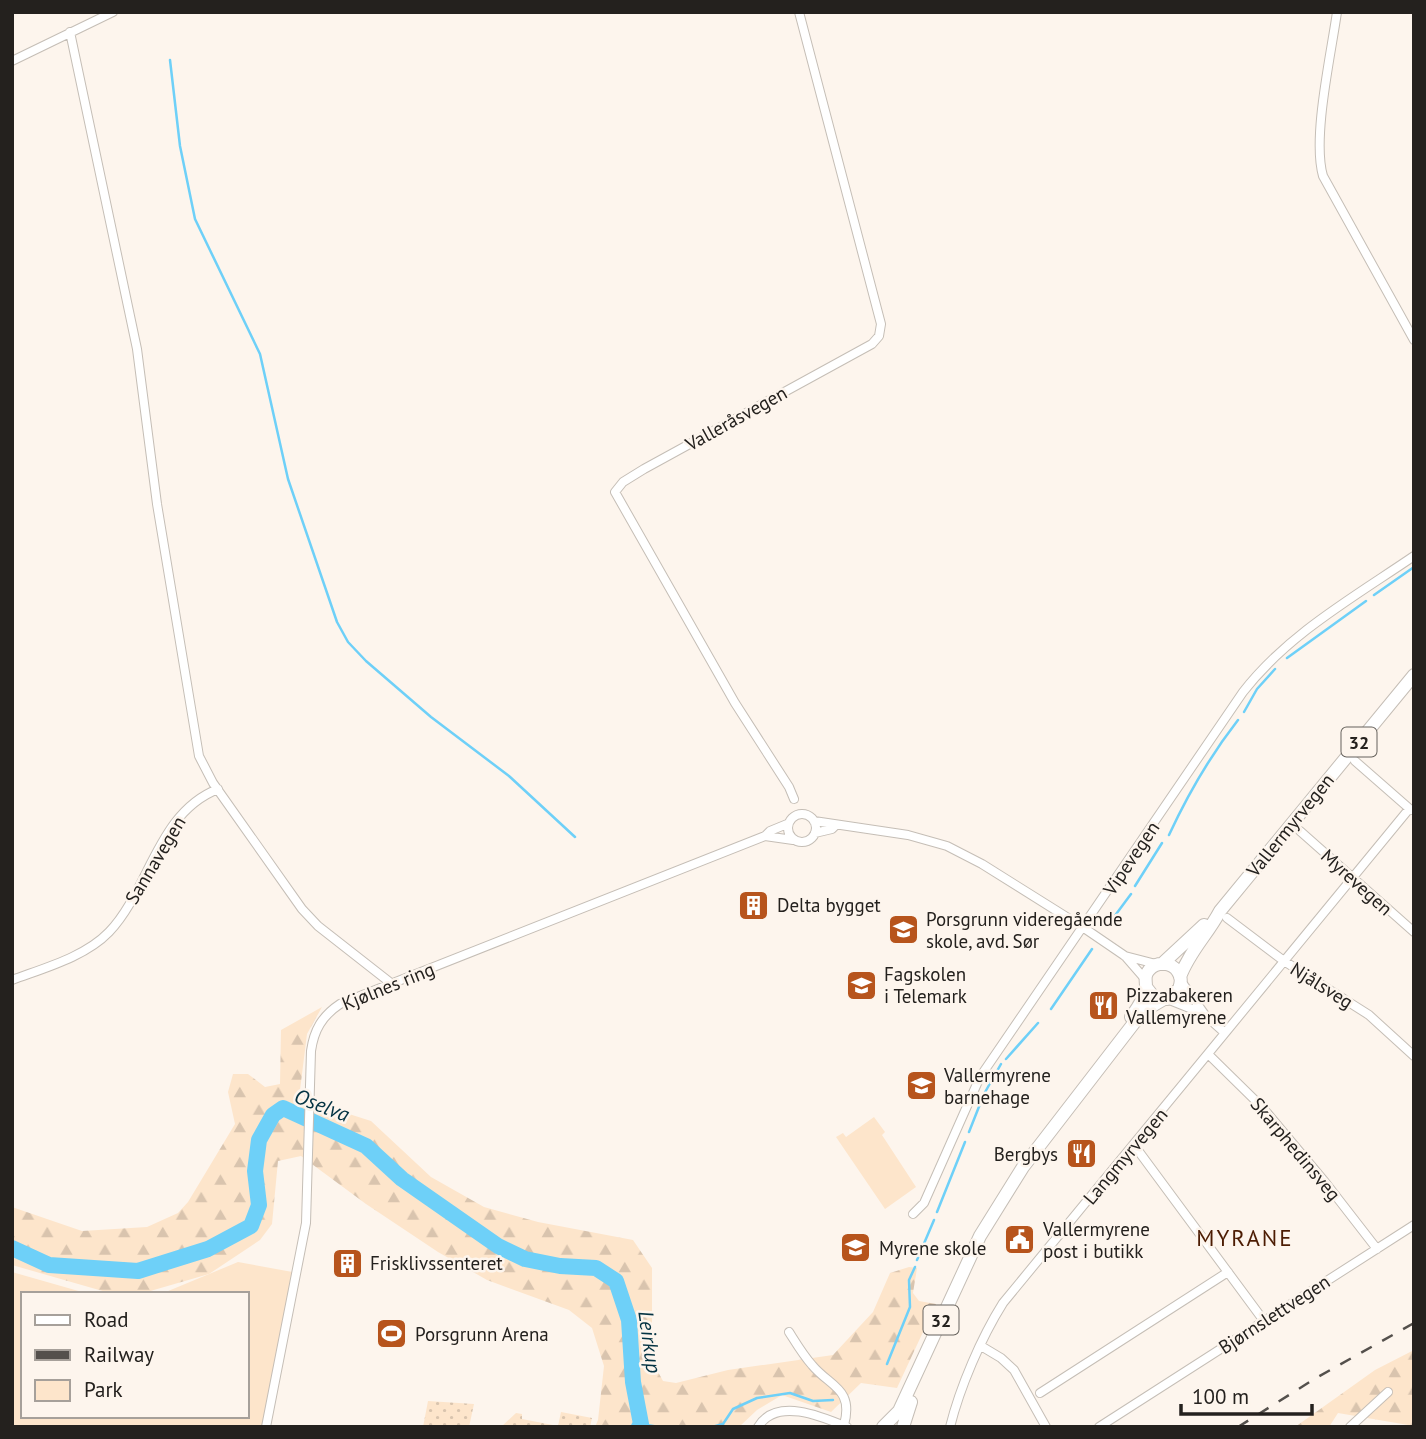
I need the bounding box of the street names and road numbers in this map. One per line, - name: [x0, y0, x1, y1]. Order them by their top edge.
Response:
- street label: Valleråsvegen: [680, 380, 791, 456]
- road number: 32: [1342, 728, 1376, 756]
- street label: Vallermyrvegen: [1240, 769, 1339, 882]
- street label: Sannavegen: [119, 812, 191, 908]
- street label: Vipevegen: [1097, 816, 1164, 900]
- street label: Myrevegen: [1316, 844, 1398, 920]
- street label: Njålsveg: [1286, 956, 1358, 1014]
- street label: Kjølnes ring: [338, 957, 438, 1015]
- street label: Skarphedinsveg: [1246, 1092, 1346, 1206]
- street label: Langmyrvegen: [1078, 1103, 1172, 1209]
- street label: Bjørnslettvegen: [1214, 1269, 1334, 1359]
- road number: 32: [923, 1306, 958, 1335]

